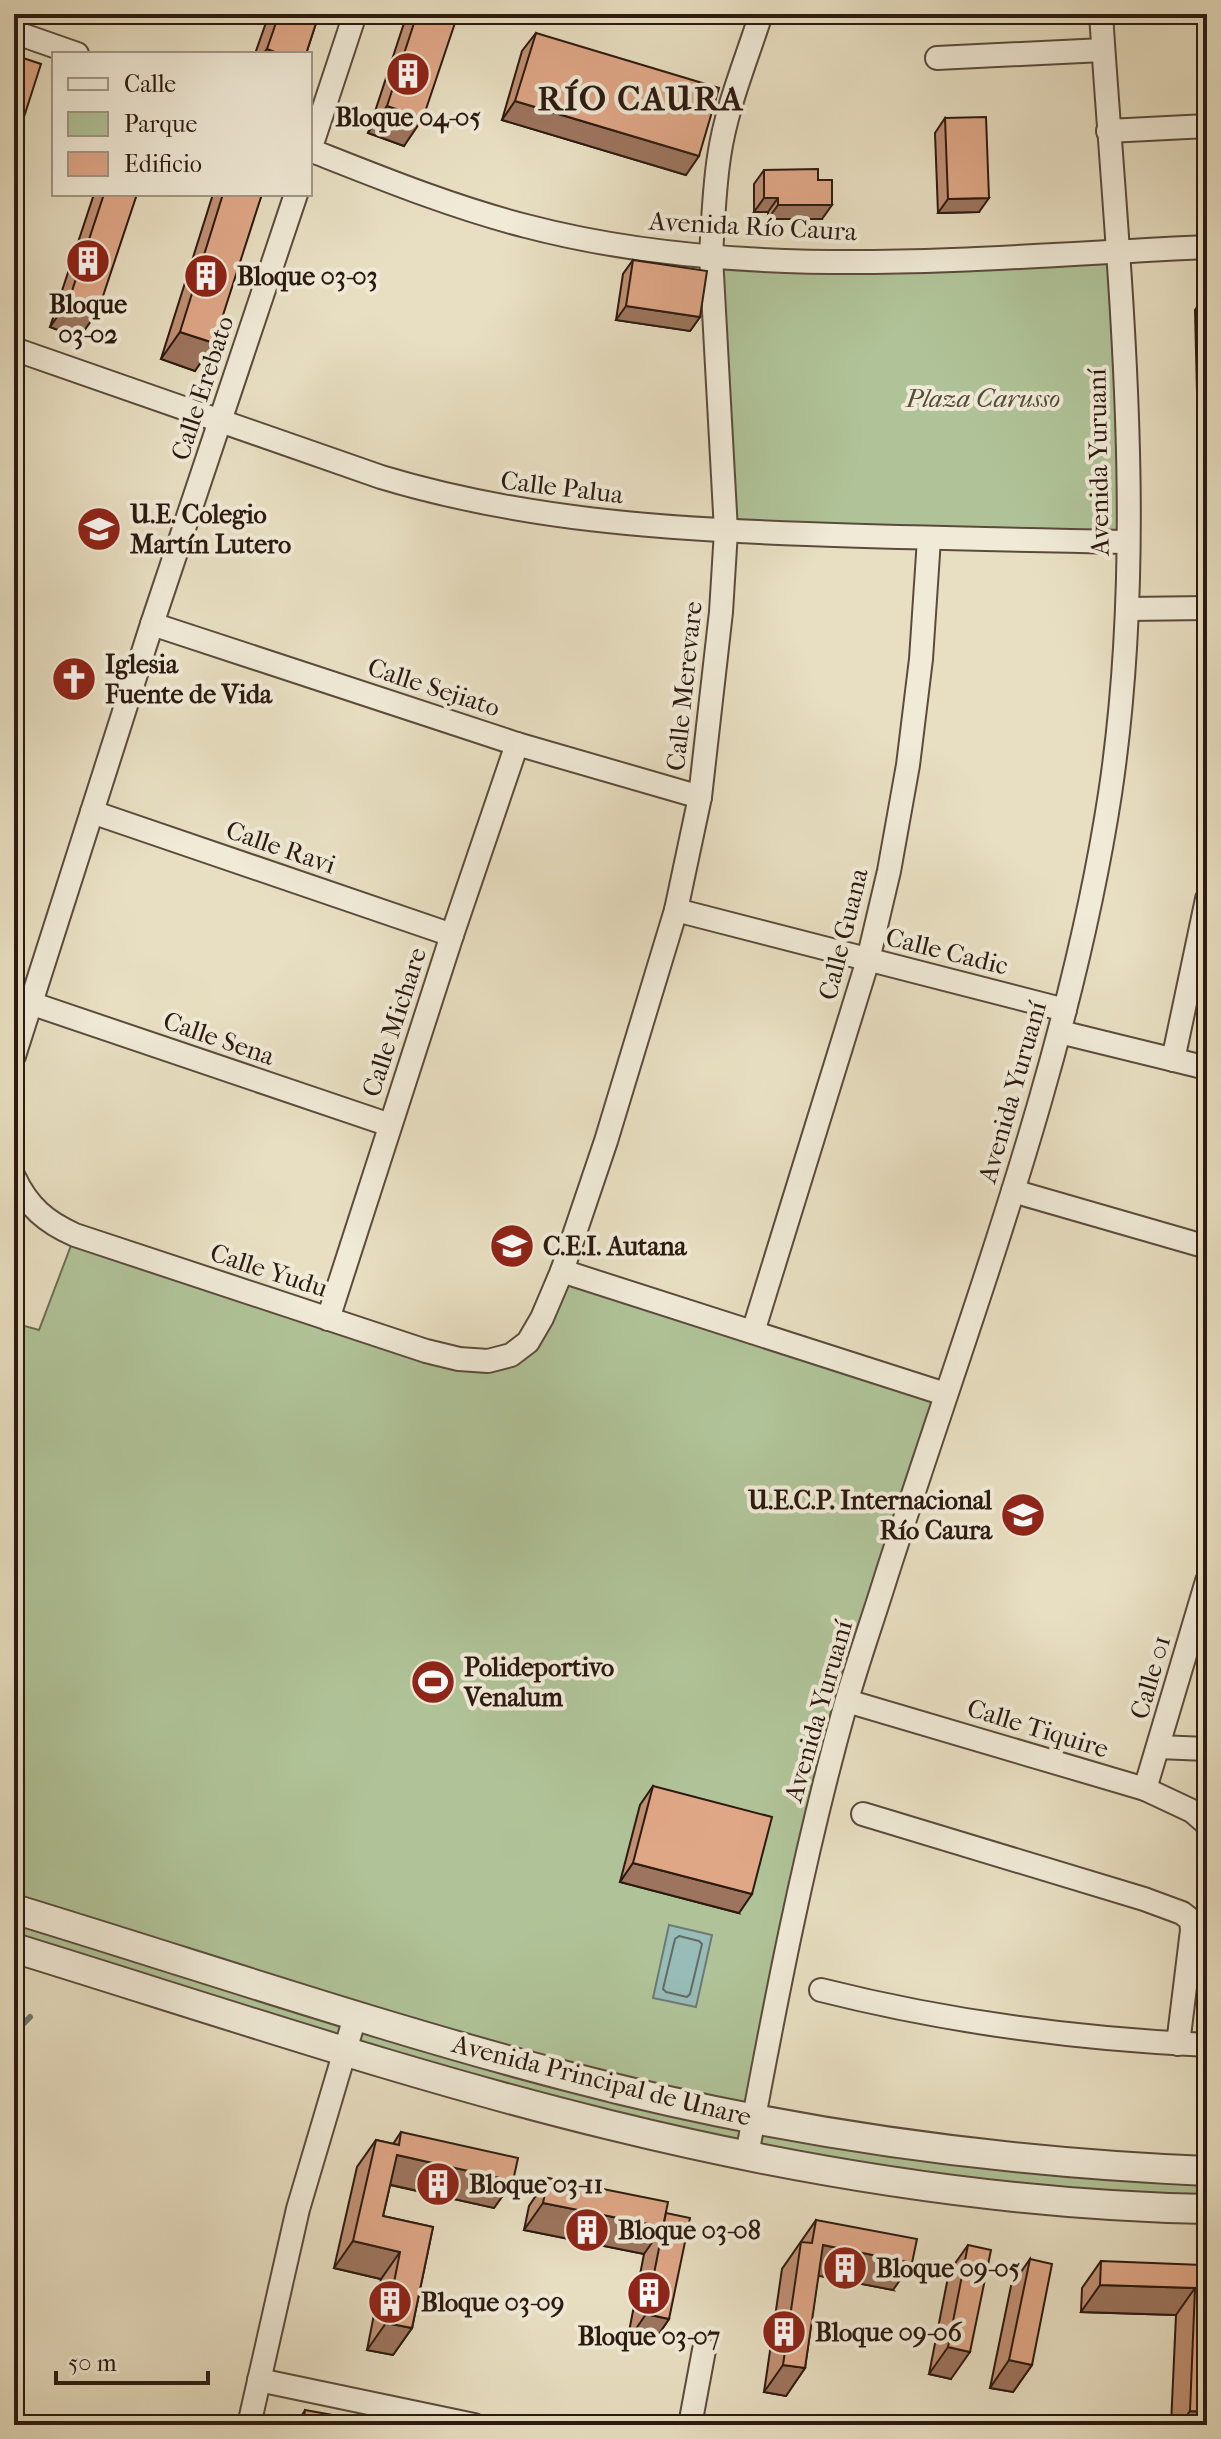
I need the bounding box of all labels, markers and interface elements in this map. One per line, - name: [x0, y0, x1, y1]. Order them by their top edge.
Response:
- building icon: Bloque 04-05: [384, 50, 432, 98]
- legend: [52, 52, 312, 196]
- text: Calle: [124, 70, 176, 98]
- district label: RÍO CAURA: [538, 78, 744, 119]
- place label: Bloque 04-05: [335, 102, 481, 134]
- text: Parque: [124, 110, 197, 138]
- text: Edificio: [124, 150, 202, 178]
- street label: Avenida Río Caura: [647, 206, 859, 247]
- building icon: Bloque 03-02: [64, 237, 112, 285]
- building icon: Bloque 03-03: [182, 252, 230, 300]
- place label: Bloque 03-03: [237, 261, 377, 292]
- place label: Bloque 03-02: [49, 289, 127, 350]
- street label: Calle Erebato: [165, 312, 240, 464]
- street label: Avenida Yuruaní: [1081, 368, 1116, 557]
- park label: Plaza Carusso: [905, 383, 1060, 414]
- street label: Calle Palua: [499, 465, 626, 511]
- place label: U.E. Colegio Martín Lutero: [129, 499, 291, 560]
- school or university icon: U.E. Colegio Martín Lutero: [75, 505, 123, 553]
- street label: Calle Merevare: [660, 599, 709, 772]
- place label: Iglesia Fuente de Vida: [104, 649, 273, 710]
- street label: Calle Sejiato: [364, 652, 504, 723]
- church icon: Iglesia Fuente de Vida: [50, 655, 98, 703]
- street label: Calle Ravi: [222, 814, 340, 881]
- street label: Calle Guana: [812, 864, 875, 1003]
- street label: Calle Cadic: [883, 921, 1011, 982]
- street label: Calle Michare: [356, 943, 433, 1101]
- street label: Avenida Yuruaní: [971, 998, 1053, 1187]
- street label: Calle Sena: [159, 1005, 279, 1072]
- school or university icon: C.E.I. Autana: [488, 1222, 536, 1270]
- place label: C.E.I. Autana: [543, 1231, 687, 1262]
- street label: Calle Yudu: [206, 1237, 332, 1304]
- place label: U.E.C.P. Internacional Río Caura: [747, 1485, 993, 1546]
- school or university icon: U.E.C.P. Internacional Río Caura: [999, 1491, 1047, 1539]
- street label: Avenida Yuruaní: [777, 1617, 859, 1806]
- street label: Calle 01: [1124, 1632, 1177, 1723]
- place label: Polideportivo Venalum: [463, 1652, 614, 1713]
- sports icon: Polideportivo Venalum: [409, 1658, 457, 1706]
- street label: Calle Tiquire: [963, 1692, 1112, 1765]
- street label: Avenida Principal de Unare: [448, 2028, 755, 2133]
- building icon: Bloque 03-11: [414, 2160, 462, 2208]
- place label: Bloque 03-11: [469, 2169, 603, 2200]
- building icon: Bloque 03-08: [563, 2206, 611, 2254]
- place label: Bloque 03-08: [618, 2215, 761, 2246]
- building icon: Bloque 09-05: [821, 2244, 869, 2292]
- place label: Bloque 09-05: [876, 2253, 1020, 2284]
- building icon: Bloque 03-07: [625, 2269, 673, 2317]
- building icon: Bloque 03-09: [366, 2278, 414, 2326]
- place label: Bloque 03-09: [421, 2287, 564, 2318]
- building icon: Bloque 09-06: [760, 2308, 808, 2356]
- place label: Bloque 09-06: [815, 2317, 963, 2348]
- place label: Bloque 03-07: [578, 2321, 721, 2352]
- scale bar: [56, 2335, 208, 2385]
- text: 50 m: [68, 2349, 117, 2377]

